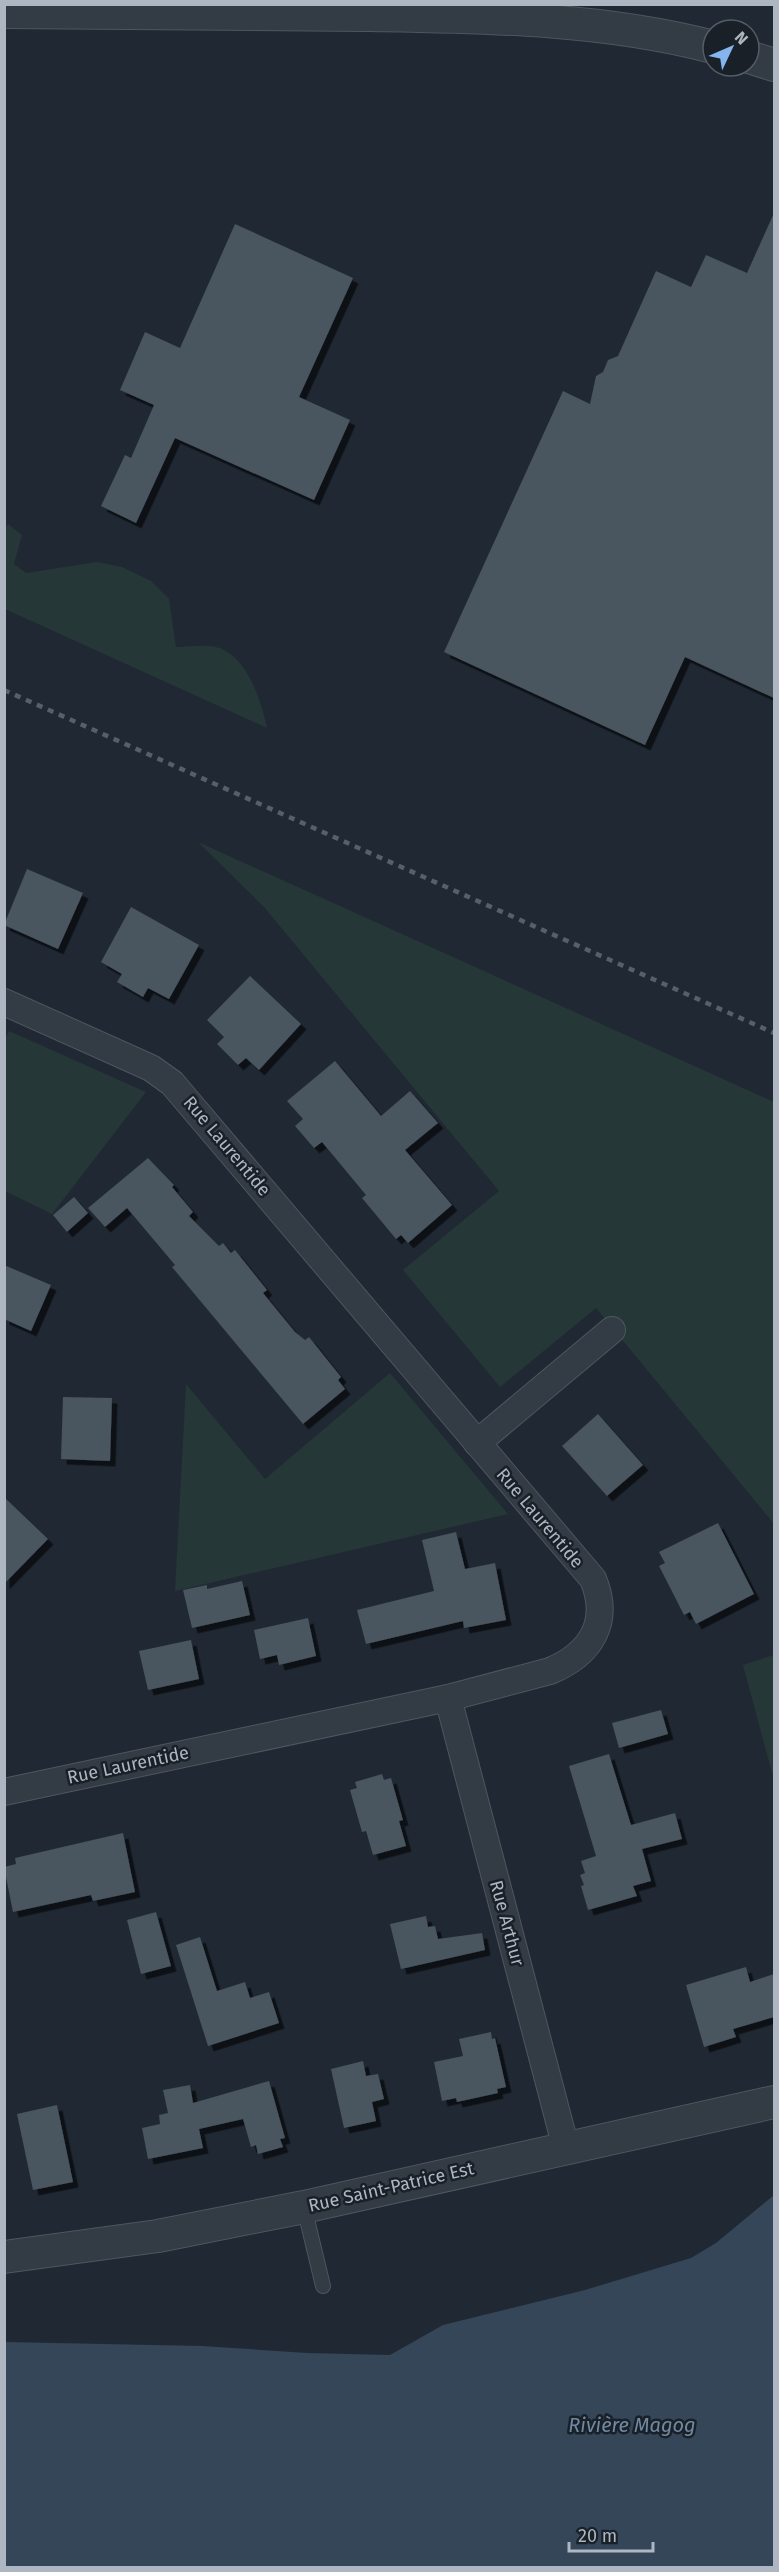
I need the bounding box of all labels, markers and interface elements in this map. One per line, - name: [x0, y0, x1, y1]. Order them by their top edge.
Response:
- north arrow: [701, 18, 761, 78]
- text: N: [731, 28, 752, 48]
- street label: Rue Laurentide: [179, 1091, 275, 1201]
- street label: Rue Laurentide: [492, 1463, 588, 1573]
- street label: Rue Laurentide: [65, 1741, 191, 1789]
- street label: Rue Arthur: [485, 1878, 529, 1968]
- street label: Rue Saint-Patrice Est: [306, 2157, 476, 2217]
- water label: Rivière Magog: [568, 2413, 696, 2437]
- scale bar: [569, 2515, 653, 2553]
- text: 20 m: [578, 2525, 617, 2547]

